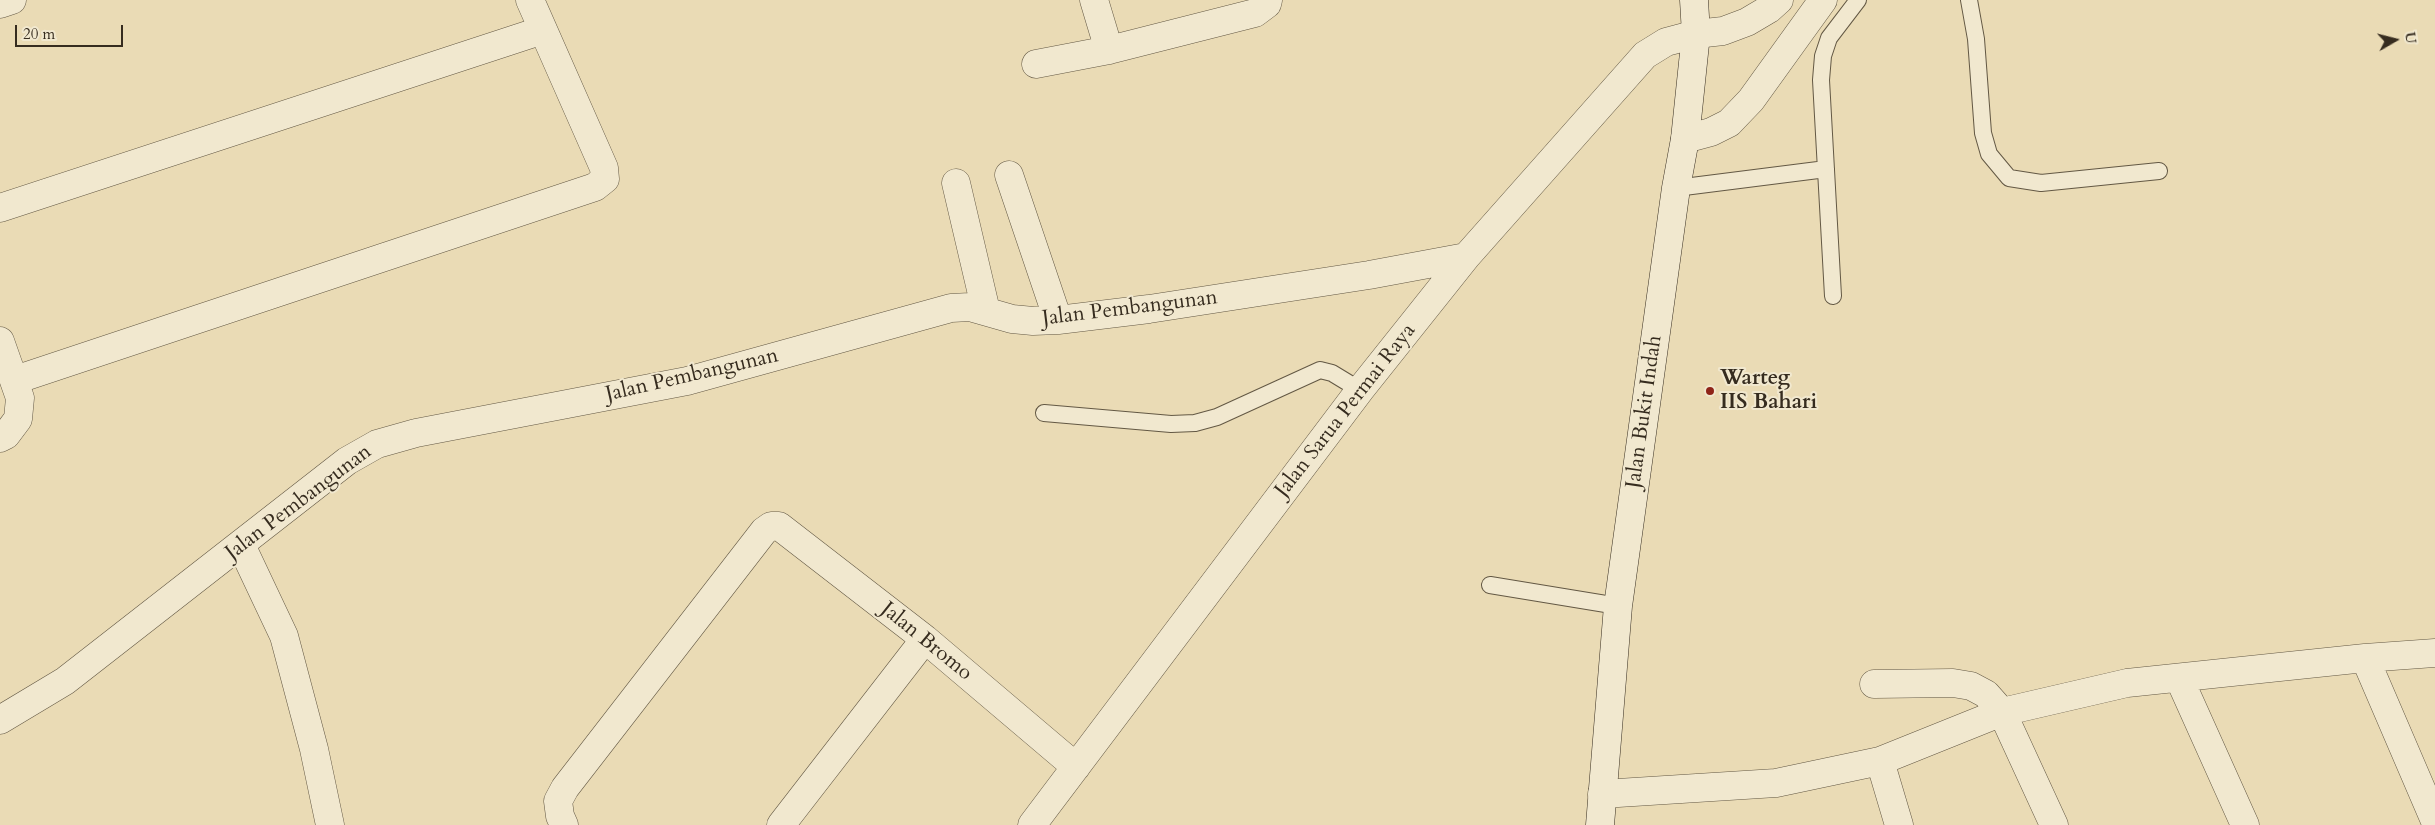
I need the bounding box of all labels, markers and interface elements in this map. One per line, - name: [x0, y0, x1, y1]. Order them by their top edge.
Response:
- scale bar: [18, 15, 125, 47]
- north arrow: [2370, 15, 2420, 65]
- text: 20 m: [23, 24, 55, 44]
- text: U: [2400, 31, 2421, 45]
- street label: Jalan Pembangunan: [1041, 286, 1219, 332]
- street label: Jalan Sarua Permai Raya: [1270, 319, 1422, 503]
- street label: Jalan Bukit Indah: [1622, 334, 1668, 490]
- street label: Jalan Pembangunan: [603, 344, 781, 408]
- place label: Warteg IIS Bahari: [1720, 366, 1817, 416]
- marker: Warteg IIS Bahari: [1704, 385, 1716, 397]
- street label: Jalan Pembangunan: [221, 440, 377, 566]
- street label: Jalan Bromo: [875, 597, 977, 687]

